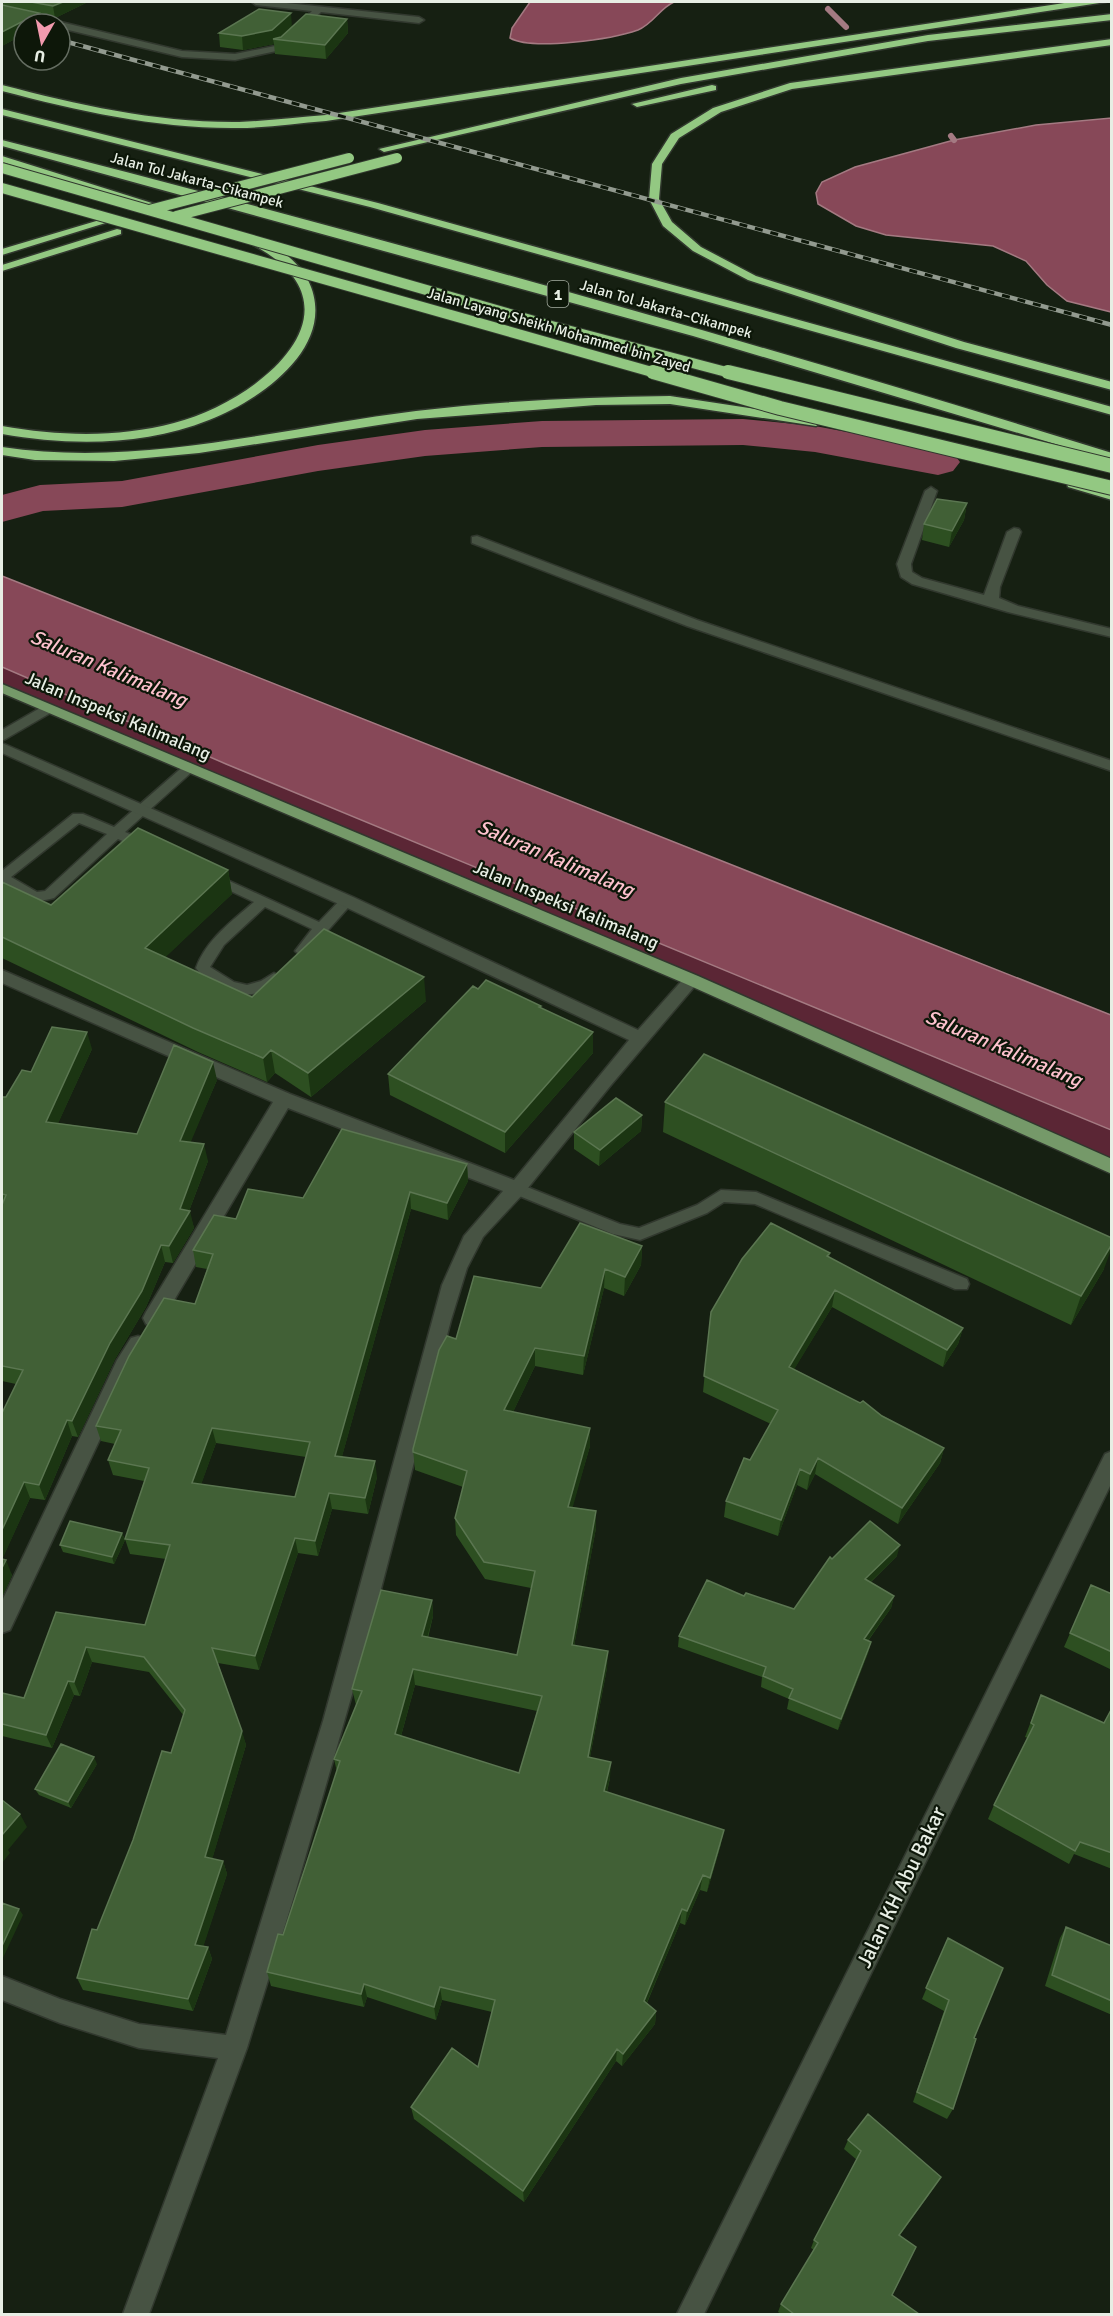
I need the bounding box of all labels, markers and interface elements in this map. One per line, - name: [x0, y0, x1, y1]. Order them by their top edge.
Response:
- north arrow: [12, 12, 72, 72]
- text: U: [33, 45, 47, 67]
- street label: Jalan Tol Jakarta–Cikampek: [109, 148, 286, 212]
- street label: Jalan Tol Jakarta–Cikampek: [578, 276, 754, 342]
- road number: 1: [548, 281, 568, 307]
- street label: Jalan Layang Sheikh Mohammed bin Zayed: [425, 284, 693, 376]
- water label: Saluran Kalimalang: [27, 624, 192, 713]
- street label: Jalan Inspeksi Kalimalang: [22, 667, 214, 765]
- water label: Saluran Kalimalang: [474, 814, 639, 903]
- street label: Jalan Inspeksi Kalimalang: [470, 856, 662, 954]
- water label: Saluran Kalimalang: [922, 1004, 1087, 1093]
- street label: Jalan KH Abu Bakar: [851, 1802, 951, 1972]

